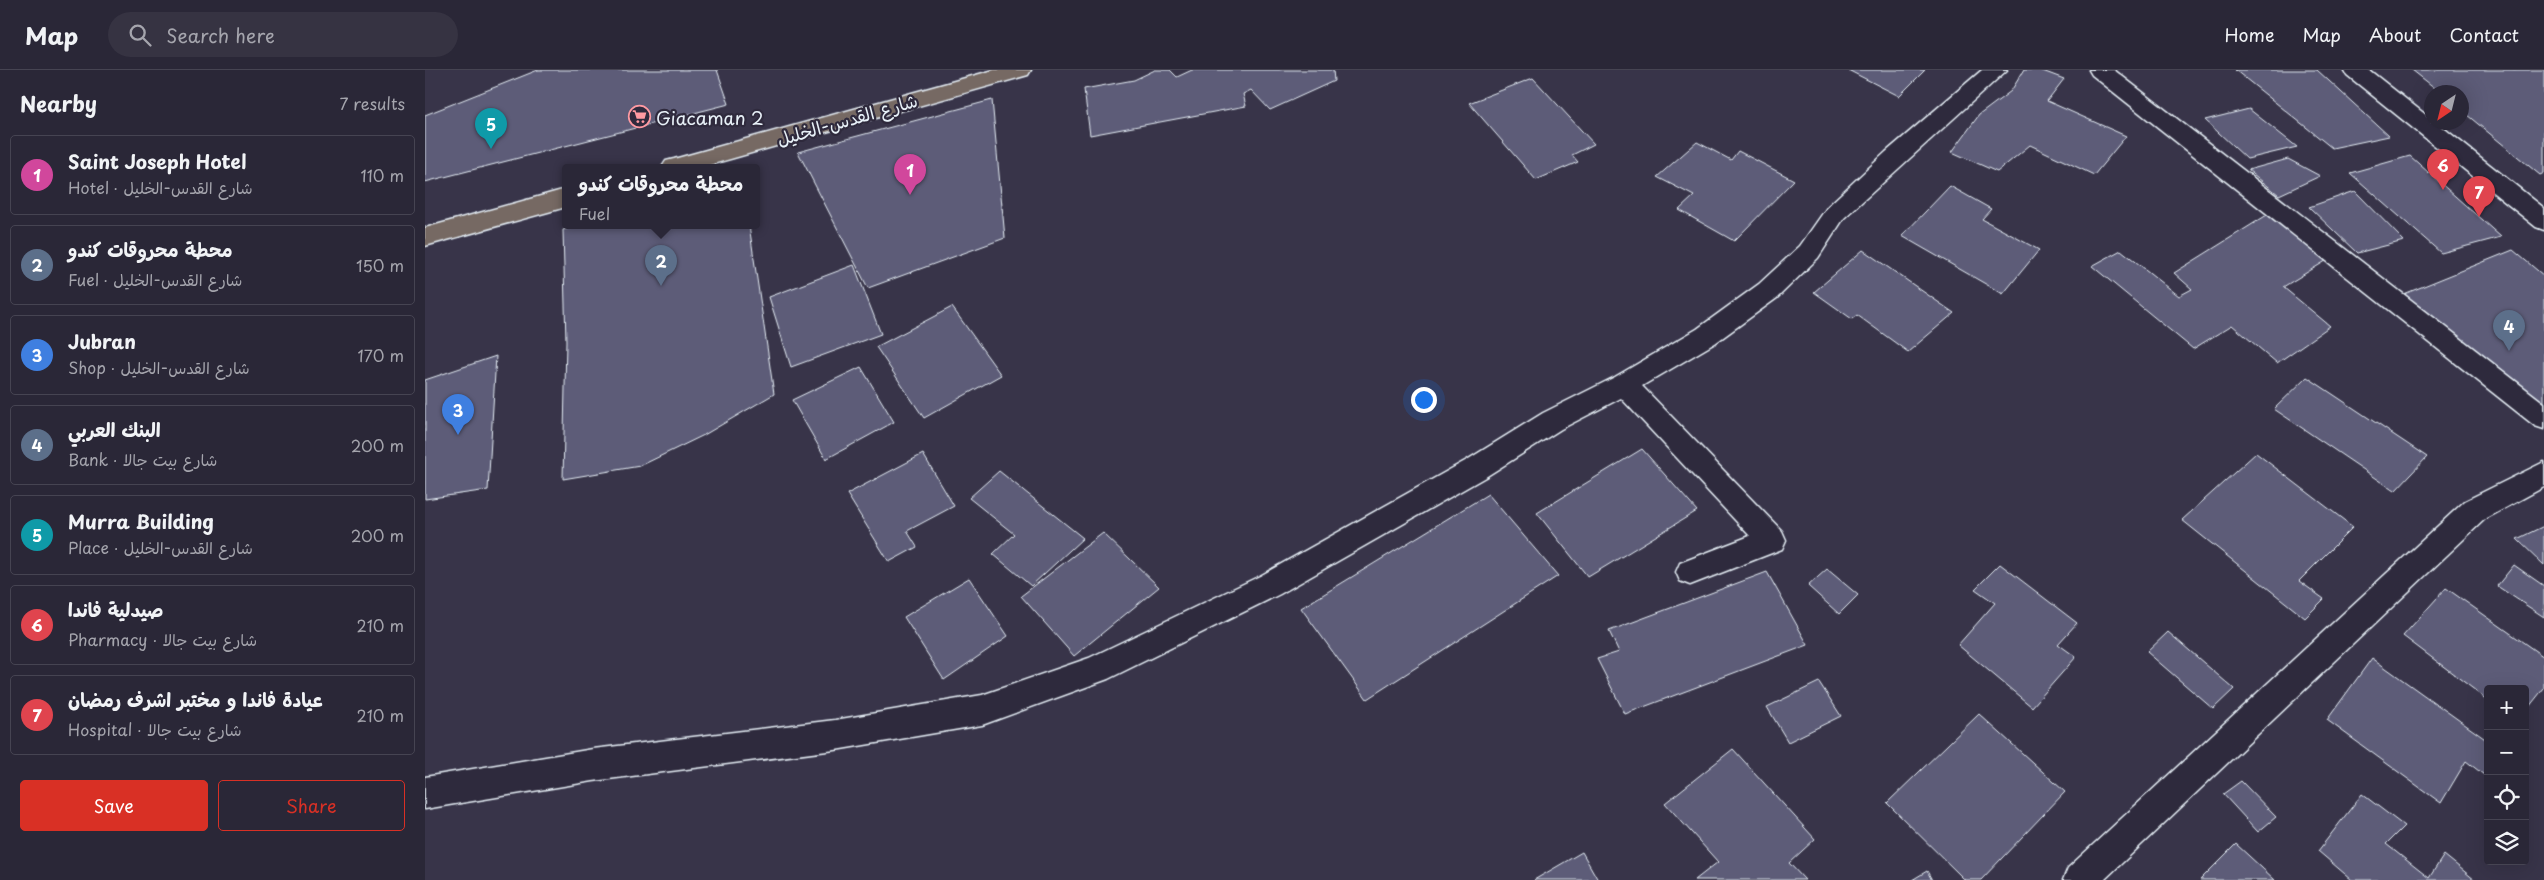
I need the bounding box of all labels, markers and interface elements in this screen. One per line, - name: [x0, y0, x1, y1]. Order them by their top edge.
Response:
- search box: [108, 12, 458, 57]
- text: Map: [25, 17, 78, 53]
- icon: search: [126, 21, 154, 49]
- text: Search here: [166, 21, 275, 49]
- text: Home: [2224, 21, 2274, 48]
- text: Map: [2302, 21, 2341, 48]
- text: About: [2369, 21, 2421, 48]
- text: Contact: [2449, 21, 2519, 48]
- north arrow: [2424, 85, 2469, 130]
- street label: شارع القدس-الخليل: [773, 86, 921, 152]
- text: Nearby: [20, 87, 97, 119]
- text: 7 results: [340, 91, 405, 115]
- place label: Giacaman 2: [656, 104, 764, 131]
- supermarket icon: Giacaman 2: [628, 105, 652, 129]
- pin: 5: [475, 108, 507, 149]
- text: Saint Joseph Hotel: [68, 147, 246, 175]
- pin: 6: [2427, 149, 2459, 190]
- pin: 1: [894, 154, 926, 195]
- text: 1: [33, 163, 41, 187]
- text: 110 m: [361, 163, 404, 187]
- popup: [562, 164, 760, 229]
- text: محطة محروقات كندو: [579, 169, 743, 197]
- text: Hotel · شارع القدس-الخليل: [68, 175, 253, 199]
- pin: 7: [2463, 176, 2495, 217]
- text: Fuel: [579, 201, 610, 225]
- text: محطة محروقات كندو: [68, 235, 233, 263]
- pin: 2: [645, 245, 677, 286]
- text: 2: [31, 253, 43, 277]
- text: 150 m: [356, 253, 404, 277]
- text: Fuel · شارع القدس-الخليل: [68, 267, 242, 291]
- pin: 4: [2493, 310, 2525, 351]
- text: Jubran: [68, 327, 136, 355]
- text: 3: [32, 343, 42, 367]
- text: 170 m: [358, 343, 404, 367]
- text: Shop · شارع القدس-الخليل: [68, 355, 250, 379]
- your location: [1411, 387, 1437, 413]
- pin: 3: [442, 394, 474, 435]
- text: البنك العربي: [68, 415, 161, 443]
- text: 4: [32, 433, 42, 457]
- text: 200 m: [351, 433, 404, 457]
- text: Bank · شارع بيت جالا: [68, 447, 217, 471]
- text: Murra Building: [68, 507, 214, 535]
- text: 5: [32, 523, 42, 547]
- text: 200 m: [351, 523, 404, 547]
- text: Place · شارع القدس-الخليل: [68, 535, 253, 559]
- text: صيدلية فاندا: [68, 595, 163, 623]
- text: 6: [31, 613, 43, 637]
- text: 210 m: [356, 613, 404, 637]
- text: Pharmacy · شارع بيت جالا: [68, 627, 257, 651]
- text: عيادة فاندا و مختبر اشرف رمضان: [68, 685, 323, 713]
- map controls: [2484, 685, 2529, 865]
- button: +: [2484, 685, 2529, 730]
- text: 7: [32, 703, 42, 727]
- text: 210 m: [356, 703, 404, 727]
- text: Hospital · شارع بيت جالا: [68, 717, 242, 741]
- button: −: [2484, 730, 2529, 775]
- button: locate: [2484, 775, 2529, 820]
- button: Save: [20, 780, 208, 831]
- button: Share: [218, 780, 405, 831]
- button: layers: [2484, 820, 2529, 865]

